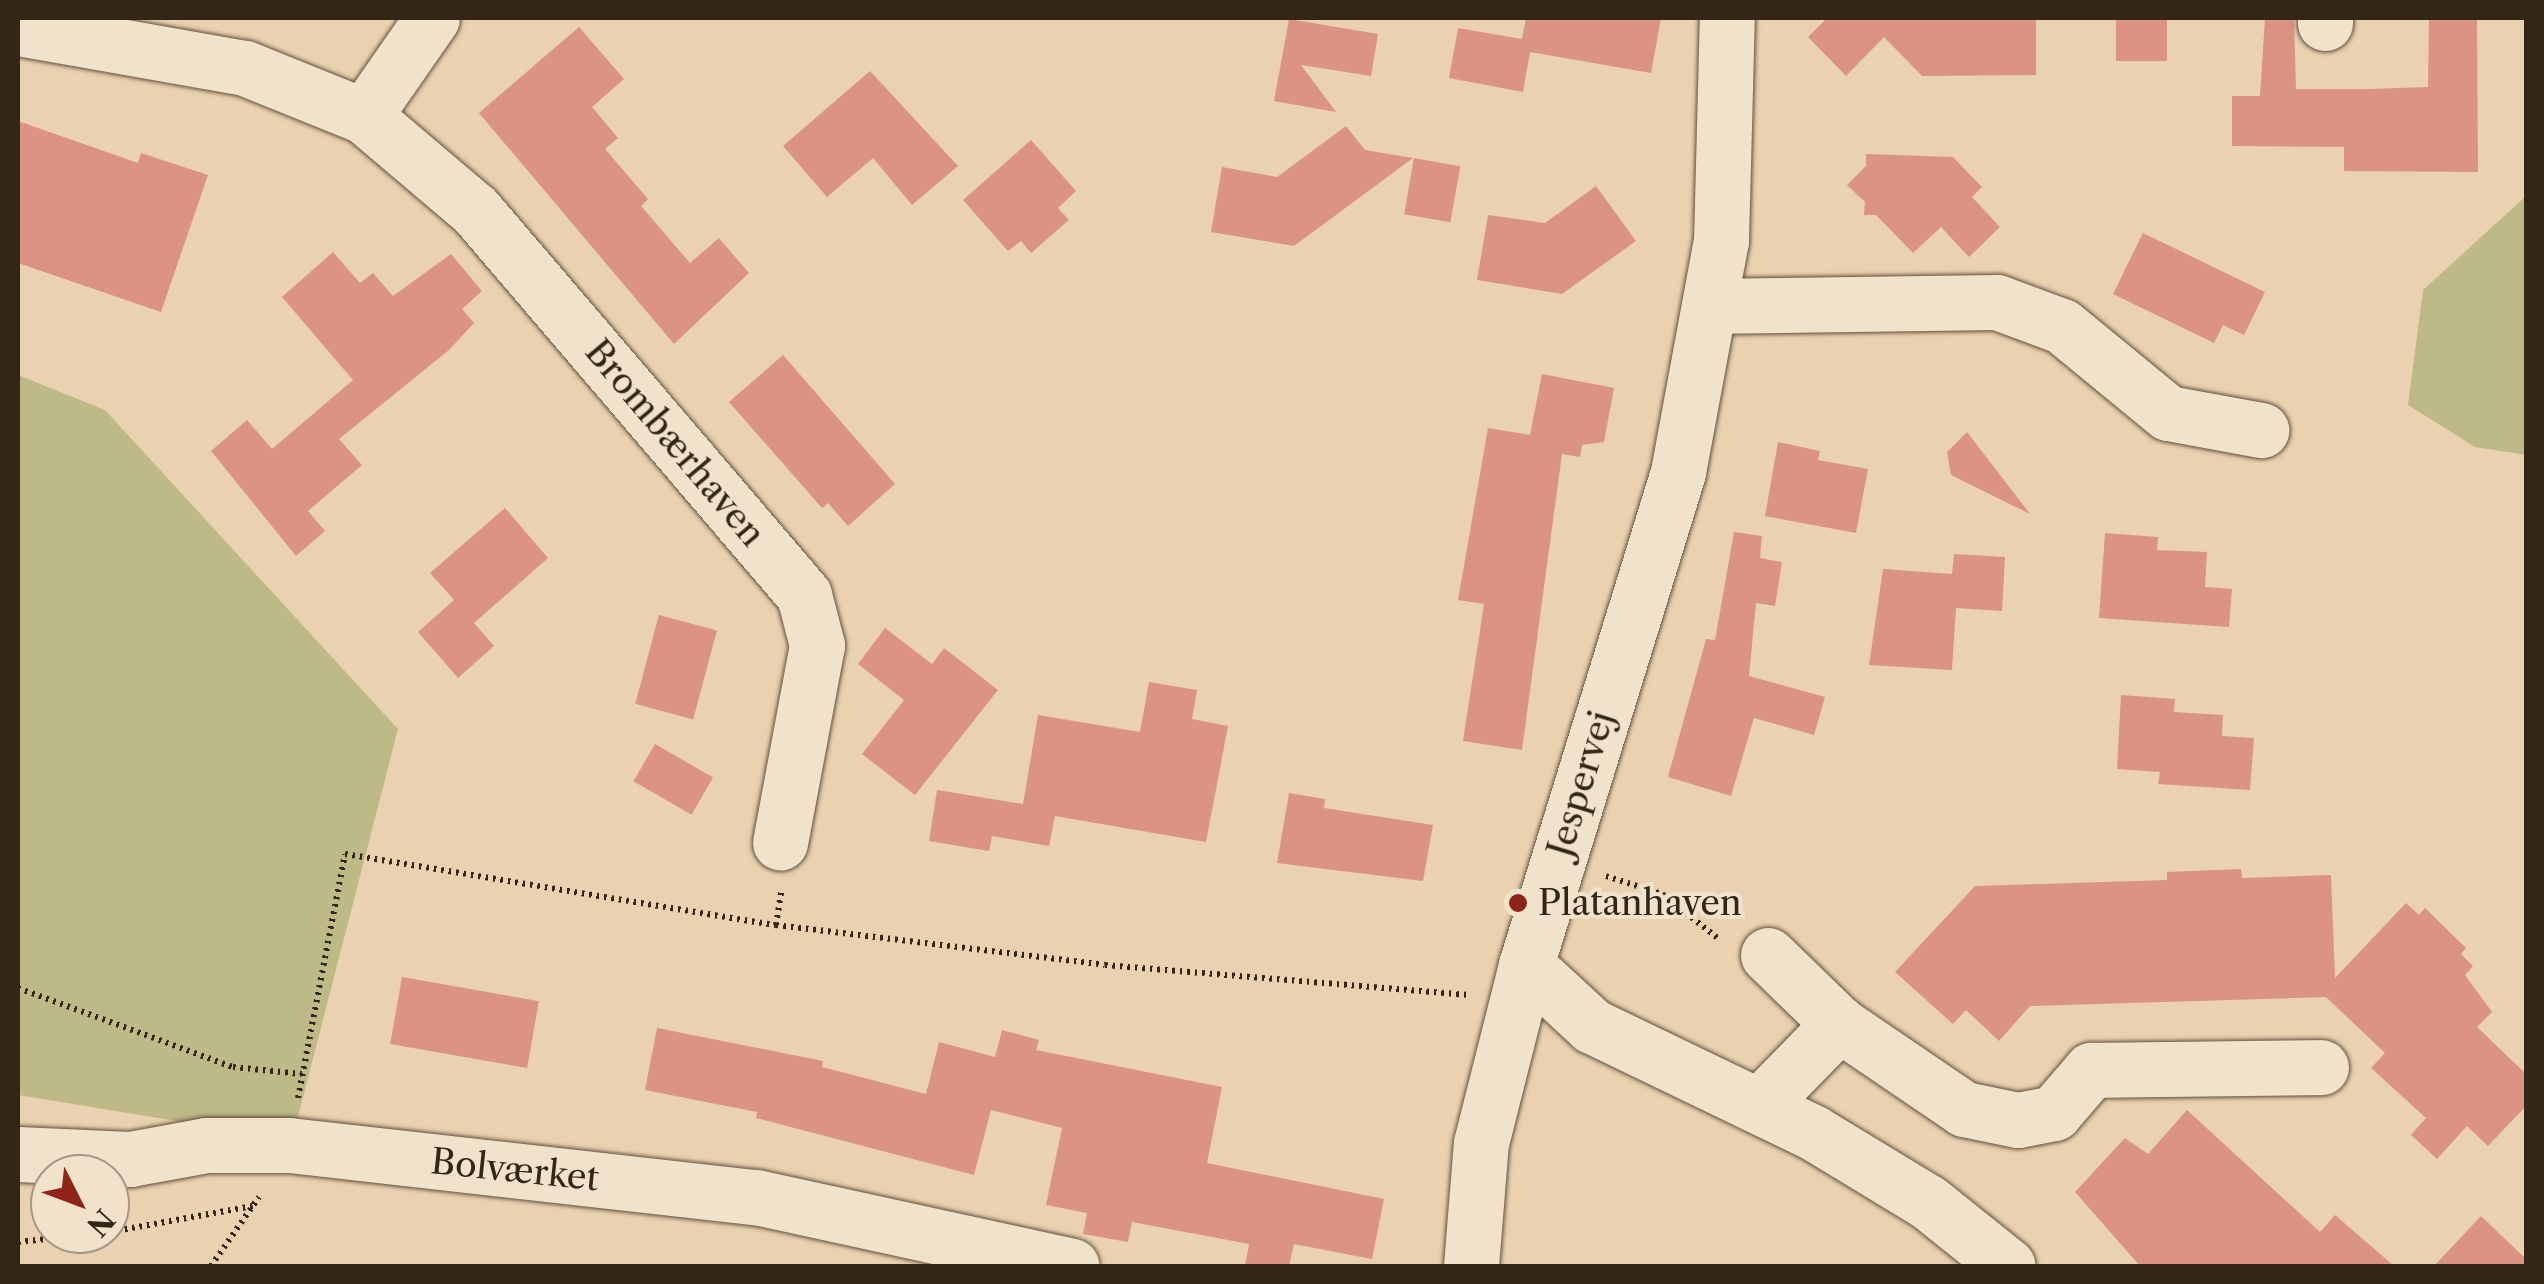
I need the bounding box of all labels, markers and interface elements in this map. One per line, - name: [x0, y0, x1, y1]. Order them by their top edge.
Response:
- street label: Brombærhaven: [576, 331, 774, 555]
- street label: Jespervej: [1539, 706, 1623, 862]
- place label: Platanhaven: [1538, 882, 1742, 924]
- marker: Platanhaven: [1507, 892, 1529, 914]
- street label: Bolværket: [429, 1140, 601, 1200]
- north arrow: [30, 1154, 130, 1254]
- text: N: [80, 1202, 122, 1243]

